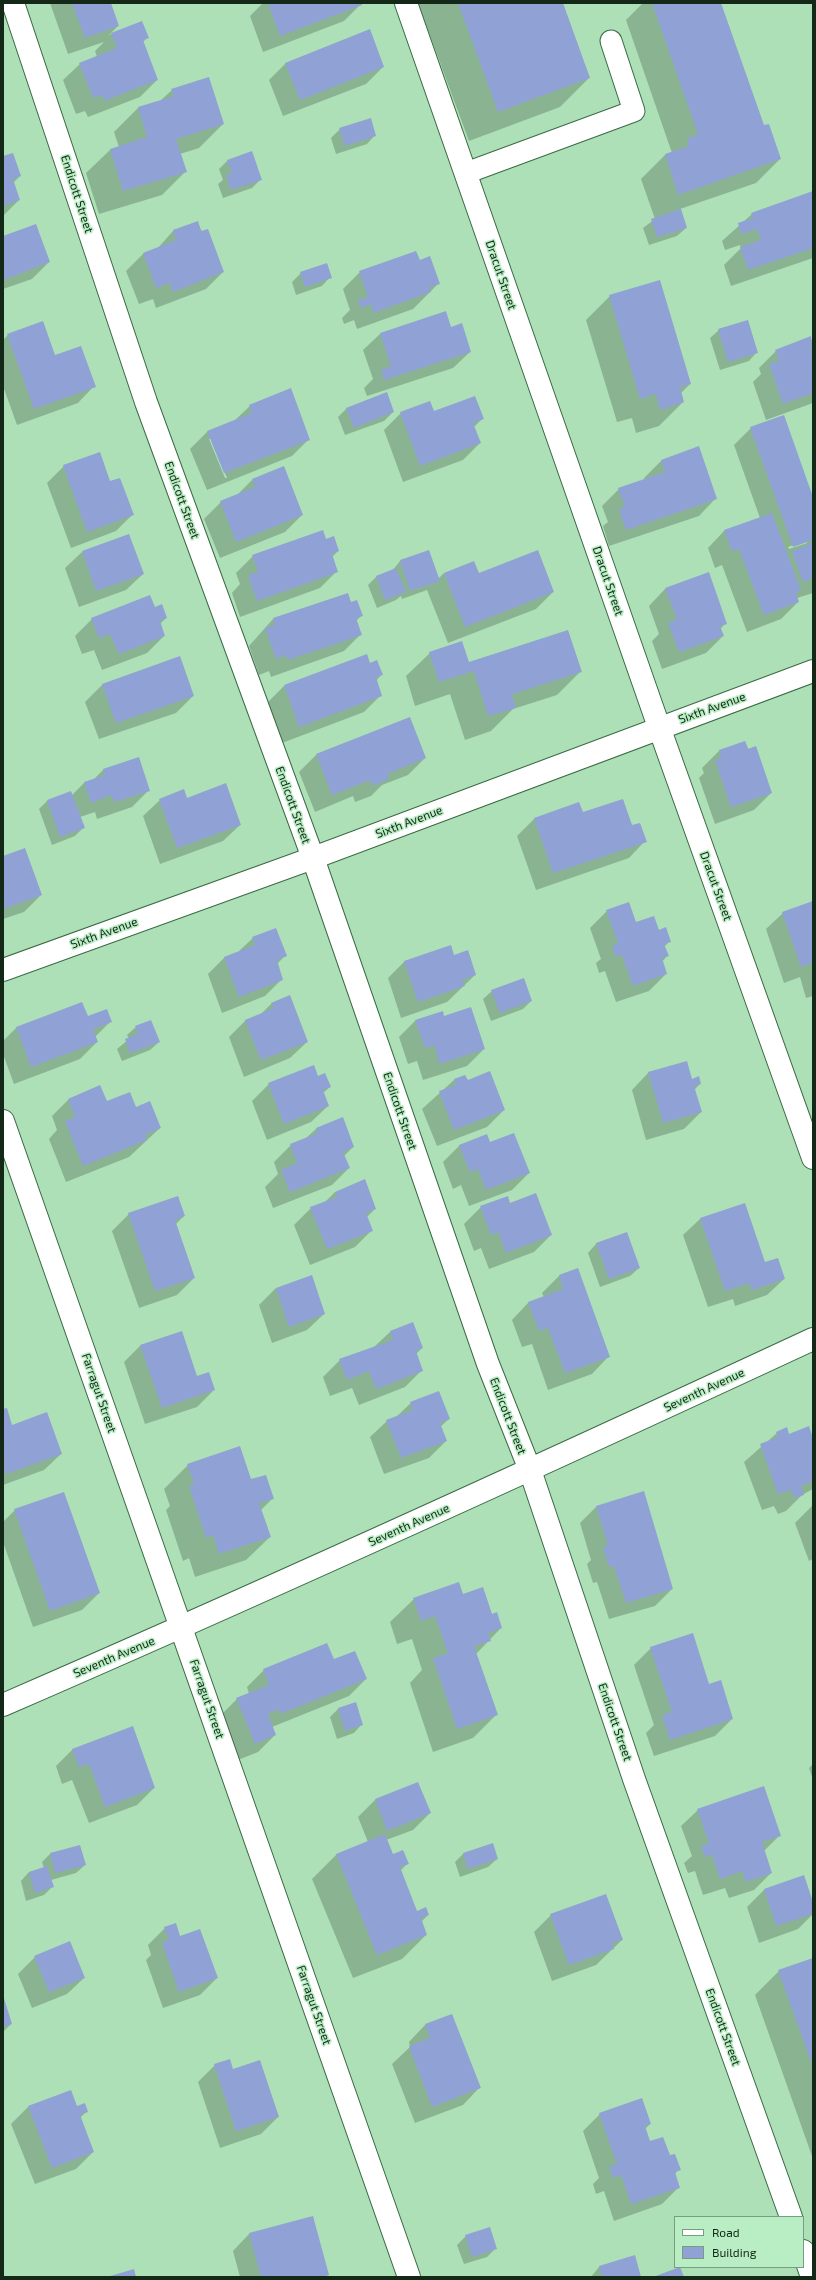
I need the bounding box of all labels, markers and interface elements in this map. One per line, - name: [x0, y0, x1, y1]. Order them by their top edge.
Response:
- street label: Endicott Street: [58, 153, 96, 235]
- street label: Dracut Street: [482, 238, 520, 312]
- street label: Endicott Street: [161, 459, 203, 541]
- street label: Dracut Street: [589, 544, 627, 618]
- street label: Sixth Avenue: [676, 689, 748, 727]
- street label: Endicott Street: [272, 764, 314, 846]
- street label: Sixth Avenue: [374, 803, 444, 841]
- street label: Dracut Street: [697, 849, 735, 923]
- street label: Sixth Avenue: [68, 914, 140, 952]
- street label: Endicott Street: [380, 1070, 420, 1152]
- street label: Farragut Street: [79, 1351, 119, 1435]
- street label: Seventh Avenue: [661, 1365, 747, 1415]
- street label: Endicott Street: [487, 1375, 529, 1457]
- street label: Seventh Avenue: [366, 1501, 452, 1549]
- street label: Seventh Avenue: [71, 1633, 157, 1681]
- street label: Farragut Street: [187, 1657, 227, 1741]
- street label: Endicott Street: [595, 1681, 635, 1763]
- street label: Farragut Street: [294, 1963, 334, 2047]
- street label: Endicott Street: [702, 1986, 744, 2068]
- legend: [674, 2216, 804, 2268]
- text: Road: [712, 2225, 740, 2239]
- text: Building: [712, 2245, 756, 2259]

